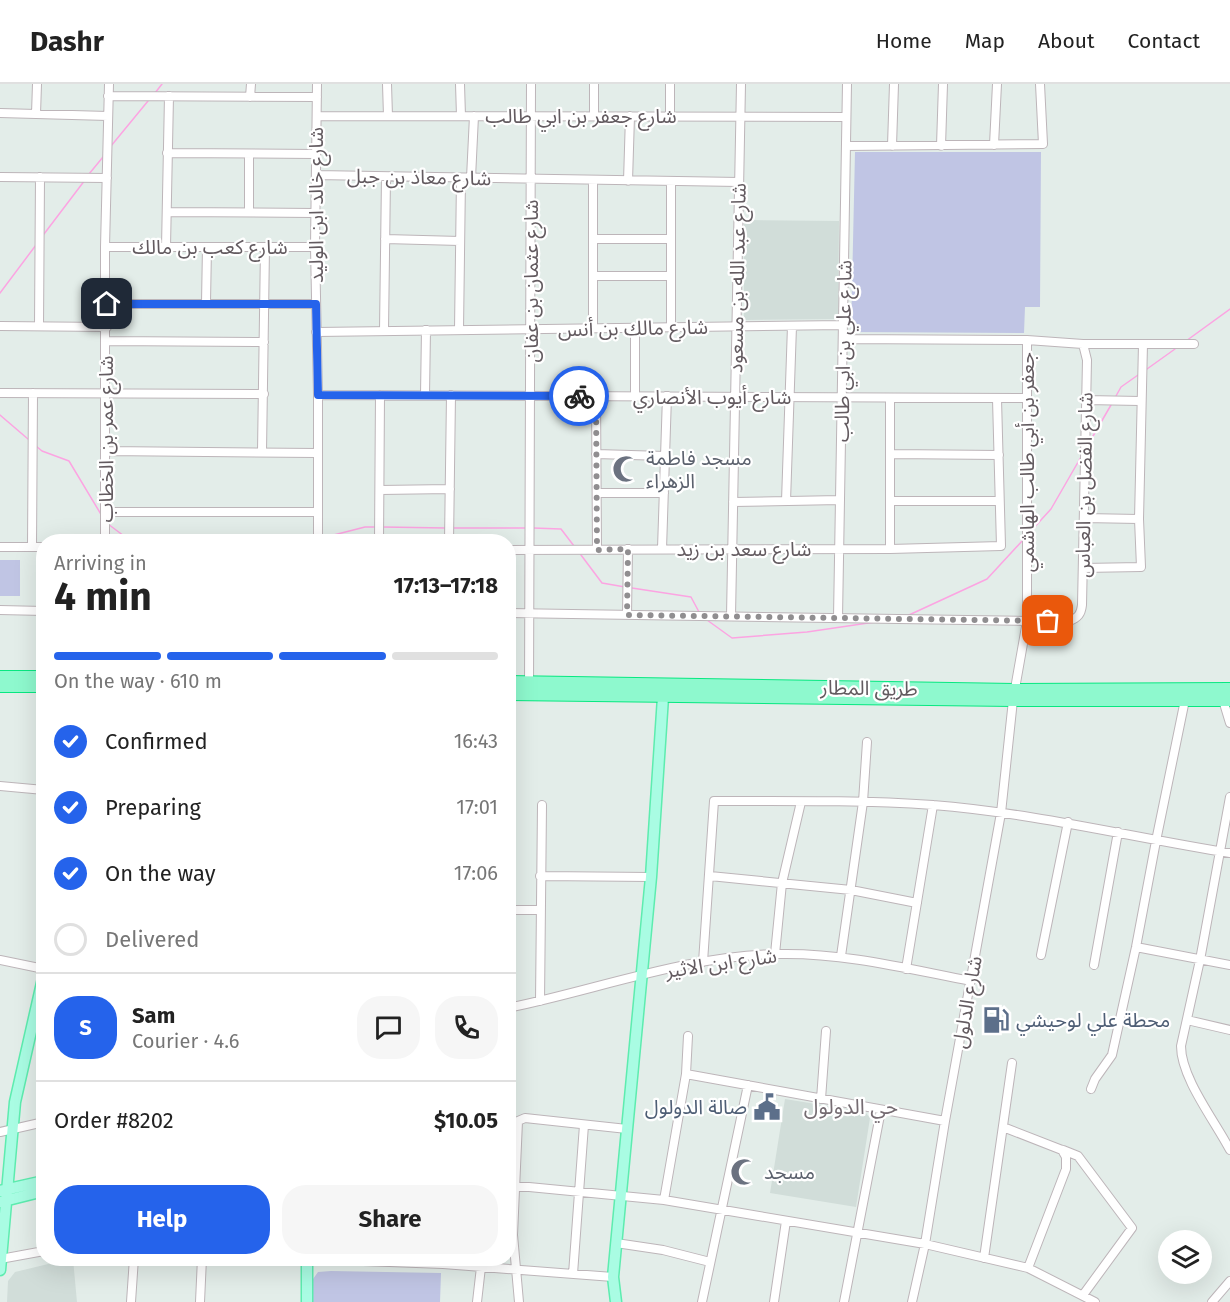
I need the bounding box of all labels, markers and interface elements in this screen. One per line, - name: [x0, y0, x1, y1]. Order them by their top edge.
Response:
- text: Dashr: [30, 25, 104, 58]
- text: Home: [876, 28, 932, 54]
- text: Map: [965, 28, 1005, 54]
- text: About: [1038, 28, 1095, 54]
- text: Contact: [1128, 28, 1200, 54]
- street label: شارع جعفر بن ابي طالب: [485, 104, 677, 132]
- street label: شارع خالد ابن الوليد: [304, 127, 331, 283]
- street label: شارع معاذ بن جبل: [347, 164, 491, 193]
- street label: شارع عبد الله بن مسعود: [723, 183, 754, 373]
- street label: شارع عثمان بن عفان: [519, 200, 546, 362]
- street label: شارع كعب بن مالك: [132, 235, 288, 262]
- street label: شارع علي بن ابي طالب: [829, 260, 860, 442]
- pin: [81, 278, 132, 329]
- icon: home: [90, 287, 123, 320]
- street label: شارع مالك بن أنس: [558, 315, 708, 344]
- street label: جعفر بن أبي طالب الهاشمي: [1015, 352, 1043, 572]
- street label: شارع عمر بن الخطاب: [94, 356, 121, 522]
- courier: [549, 366, 609, 426]
- icon: bike: [563, 380, 596, 413]
- street label: شارع أيوب الأنصاري: [633, 385, 791, 413]
- street label: شارع الفضل بن العباس: [1070, 392, 1101, 578]
- place label: مسجد فاطمة الزهراء: [646, 446, 752, 493]
- mosque icon: مسجد فاطمة الزهراء: [611, 454, 641, 484]
- street label: شارع سعد بن زيد: [677, 537, 811, 564]
- text: Arriving in: [54, 551, 147, 575]
- text: 17:13–17:18: [393, 572, 498, 599]
- text: 4 min: [54, 574, 152, 620]
- pin: [1022, 595, 1073, 646]
- icon: bag: [1031, 604, 1064, 637]
- text: On the way · 610 m: [54, 669, 222, 693]
- street label: طريق المطار: [819, 675, 918, 702]
- icon: check: [54, 725, 87, 758]
- text: Confirmed: [105, 728, 208, 755]
- text: 16:43: [454, 729, 498, 753]
- icon: check: [54, 791, 87, 824]
- text: Preparing: [105, 794, 201, 821]
- text: 17:01: [456, 795, 498, 819]
- icon: check: [54, 857, 87, 890]
- text: On the way: [105, 860, 216, 887]
- text: 17:06: [454, 861, 498, 885]
- text: Delivered: [105, 926, 200, 953]
- street label: شارع ابن الاثير: [663, 943, 779, 986]
- street label: شارع الدلول: [947, 954, 990, 1051]
- button: chat: [357, 996, 420, 1059]
- button: phone: [435, 996, 498, 1059]
- text: Sam: [132, 1002, 175, 1029]
- fuel station icon: محطة علي لوحيشي: [981, 1005, 1011, 1035]
- place label: محطة علي لوحيشي: [1016, 1008, 1170, 1036]
- text: S: [79, 1014, 92, 1041]
- text: Courier · 4.6: [132, 1029, 239, 1053]
- public building icon: صالة الدولول: [752, 1092, 782, 1122]
- district label: حي الدولول: [804, 1094, 898, 1123]
- place label: صالة الدولول: [645, 1095, 747, 1119]
- text: Order #8202: [54, 1107, 174, 1134]
- text: $10.05: [434, 1107, 498, 1134]
- mosque icon: مسجد: [729, 1157, 759, 1187]
- place label: مسجد: [764, 1160, 815, 1184]
- button: Help: [54, 1185, 270, 1254]
- button: Share: [282, 1185, 498, 1254]
- map controls: [1158, 1230, 1212, 1284]
- button: layers: [1158, 1230, 1212, 1284]

